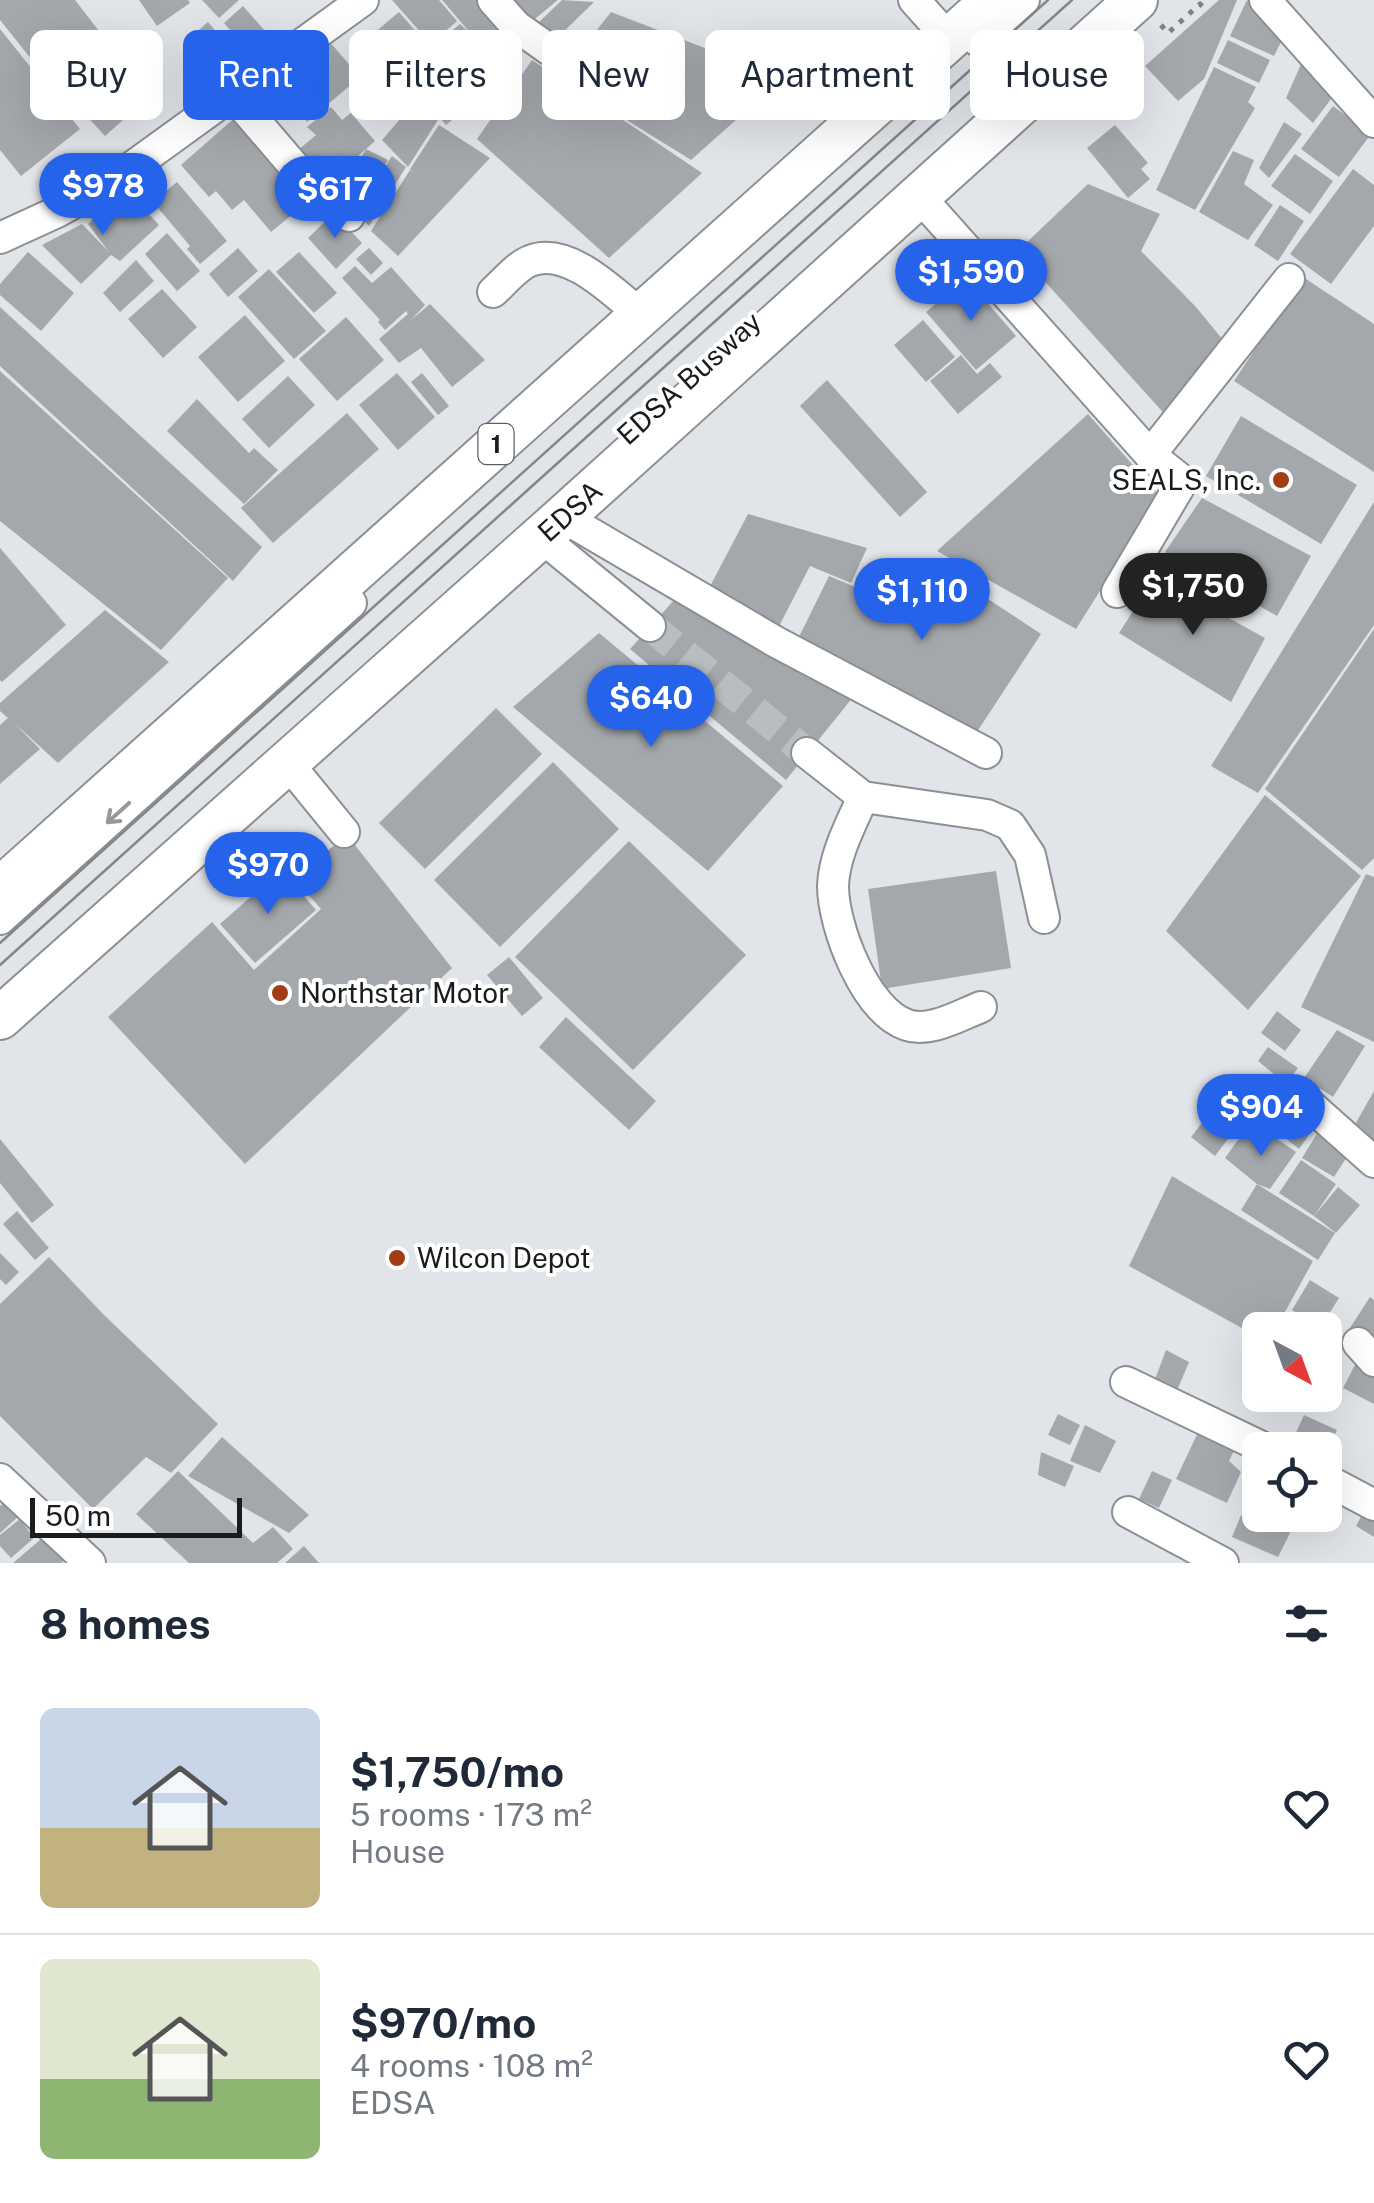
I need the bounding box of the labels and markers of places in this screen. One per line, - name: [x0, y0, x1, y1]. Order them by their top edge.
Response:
- pin: $978: [44, 153, 162, 238]
- pin: $617: [276, 156, 394, 241]
- pin: $1,590: [890, 239, 1052, 324]
- place label: SEALS, Inc.: [1112, 463, 1261, 496]
- marker: SEALS, Inc.: [1270, 469, 1292, 491]
- pin: $1,750: [1112, 553, 1274, 638]
- pin: $1,110: [841, 558, 1003, 643]
- pin: $640: [592, 665, 710, 750]
- pin: $970: [209, 832, 327, 917]
- place label: Northstar Motor: [300, 976, 509, 1009]
- marker: Northstar Motor: [269, 982, 291, 1004]
- pin: $904: [1202, 1074, 1320, 1159]
- place label: Wilcon Depot: [417, 1241, 591, 1274]
- marker: Wilcon Depot: [386, 1247, 408, 1269]

